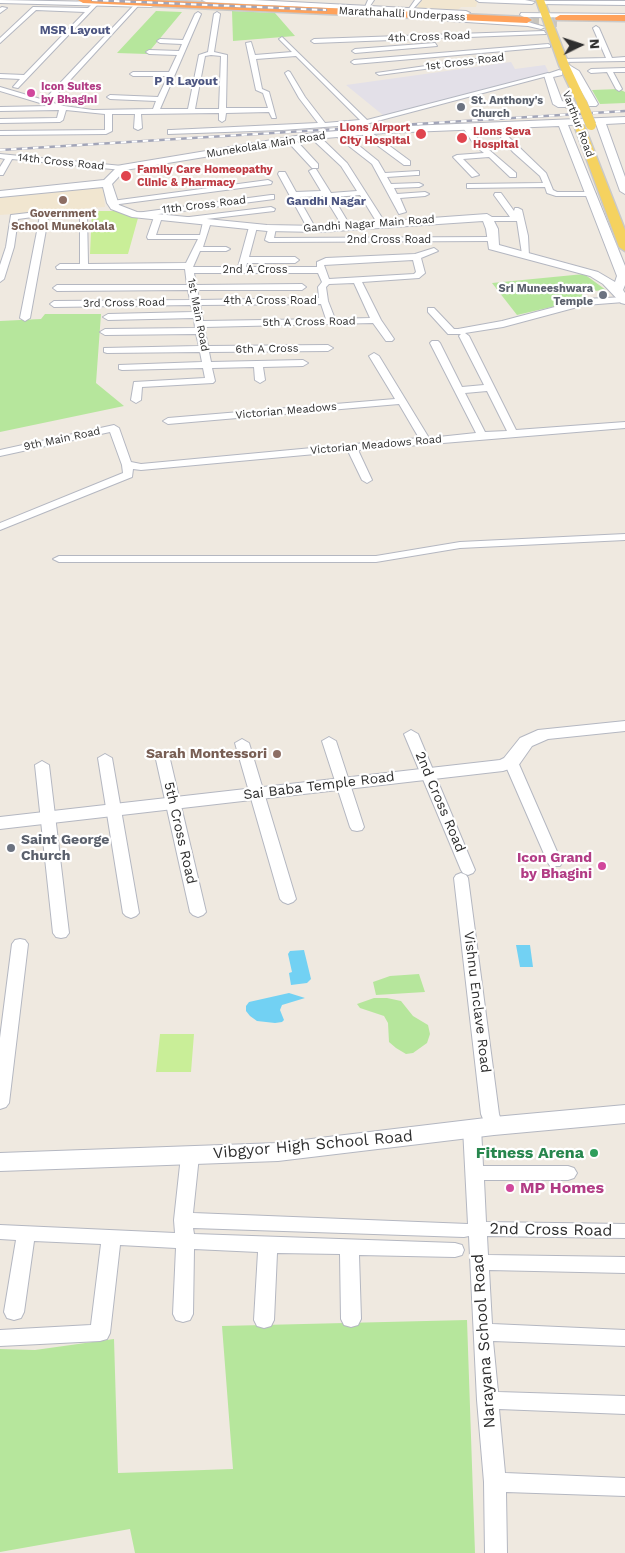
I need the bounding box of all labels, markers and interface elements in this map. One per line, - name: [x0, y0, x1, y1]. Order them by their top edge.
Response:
- street label: Marathahalli Underpass: [338, 4, 466, 24]
- north arrow: [555, 20, 605, 70]
- district label: MSR Layout: [40, 23, 110, 37]
- street label: 4th Cross Road: [388, 29, 470, 45]
- text: N: [587, 38, 603, 50]
- street label: 1st Cross Road: [425, 51, 505, 73]
- district label: P R Layout: [154, 74, 218, 88]
- place label: Icon Suites by Bhagini: [41, 80, 101, 106]
- marker: Icon Suites by Bhagini: [25, 87, 37, 99]
- street label: Varthur Road: [559, 89, 597, 159]
- place label: St. Anthony's Church: [471, 94, 543, 120]
- marker: St. Anthony's Church: [455, 101, 467, 113]
- place label: Lions Airport City Hospital: [339, 121, 410, 147]
- place label: Lions Seva Hospital: [473, 125, 531, 151]
- marker: Lions Airport City Hospital: [414, 127, 428, 141]
- street label: Munekolala Main Road: [205, 129, 327, 161]
- marker: Lions Seva Hospital: [455, 131, 469, 145]
- street label: 14th Cross Road: [17, 151, 105, 173]
- place label: Family Care Homeopathy Clinic & Pharmacy: [137, 163, 273, 189]
- marker: Family Care Homeopathy Clinic & Pharmacy: [119, 169, 133, 183]
- street label: 11th Cross Road: [161, 193, 247, 217]
- marker: Government School Munekolala: [57, 194, 69, 206]
- district label: Gandhi Nagar: [286, 194, 366, 208]
- place label: Government School Munekolala: [11, 207, 115, 233]
- street label: Gandhi Nagar Main Road: [303, 213, 435, 235]
- street label: 2nd Cross Road: [347, 233, 431, 247]
- street label: 2nd A Cross: [223, 263, 287, 277]
- street label: 1st Main Road: [184, 277, 212, 353]
- place label: Sri Muneeshwara Temple: [499, 282, 593, 308]
- marker: Sri Muneeshwara Temple: [597, 289, 609, 301]
- street label: 4th A Cross Road: [223, 294, 317, 308]
- street label: 3rd Cross Road: [83, 296, 165, 310]
- street label: 5th A Cross Road: [262, 315, 356, 329]
- street label: 6th A Cross: [235, 342, 299, 356]
- street label: Victorian Meadows: [235, 400, 337, 422]
- street label: 9th Main Road: [23, 424, 101, 454]
- street label: Victorian Meadows Road: [310, 433, 442, 457]
- place label: Sarah Montessori: [146, 746, 267, 762]
- marker: Sarah Montessori: [271, 748, 283, 760]
- street label: 2nd Cross Road: [411, 749, 469, 855]
- street label: Sai Baba Temple Road: [242, 768, 396, 804]
- street label: 5th Cross Road: [160, 780, 200, 886]
- place label: Saint George Church: [21, 832, 109, 864]
- marker: Saint George Church: [5, 842, 17, 854]
- place label: Icon Grand by Bhagini: [517, 850, 592, 882]
- marker: Icon Grand by Bhagini: [596, 860, 608, 872]
- street label: Vishnu Enclave Road: [460, 930, 494, 1074]
- street label: Vibgyor High School Road: [212, 1127, 414, 1163]
- place label: Fitness Arena: [476, 1143, 584, 1163]
- marker: Fitness Arena: [588, 1147, 600, 1159]
- place label: MP Homes: [520, 1178, 604, 1198]
- marker: MP Homes: [504, 1182, 516, 1194]
- street label: 2nd Cross Road: [489, 1219, 613, 1241]
- street label: Narayana School Road: [468, 1253, 500, 1429]

